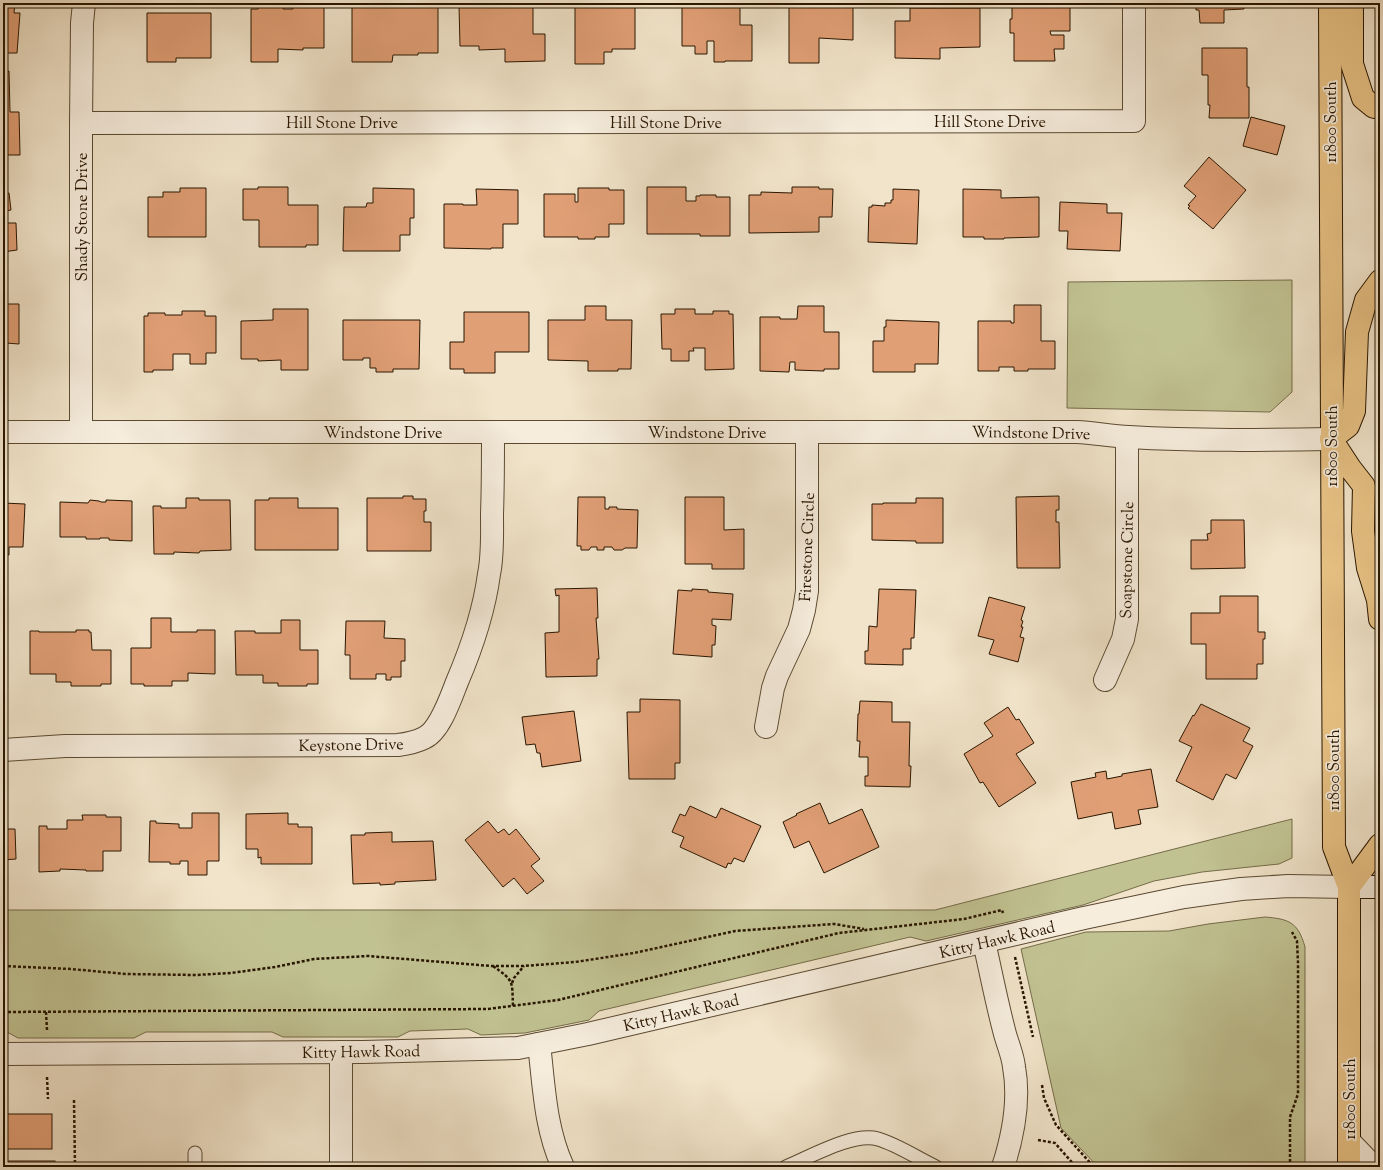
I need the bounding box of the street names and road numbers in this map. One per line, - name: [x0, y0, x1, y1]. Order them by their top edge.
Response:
- street label: 11800 South: [1321, 81, 1344, 163]
- street label: Hill Stone Drive: [934, 112, 1046, 135]
- street label: Hill Stone Drive: [286, 113, 398, 136]
- street label: Hill Stone Drive: [610, 113, 722, 136]
- street label: Shady Stone Drive: [72, 153, 95, 281]
- street label: 11800 South: [1322, 405, 1345, 487]
- street label: Windstone Drive: [971, 422, 1091, 447]
- street label: Windstone Drive: [324, 423, 442, 446]
- street label: Windstone Drive: [648, 423, 766, 446]
- street label: Firestone Circle: [795, 492, 822, 602]
- street label: Soapstone Circle: [1116, 501, 1141, 619]
- street label: 11800 South: [1324, 729, 1347, 811]
- street label: Keystone Drive: [298, 734, 404, 759]
- street label: Kitty Hawk Road: [937, 917, 1058, 966]
- street label: Kitty Hawk Road: [621, 990, 742, 1039]
- street label: Kitty Hawk Road: [302, 1041, 420, 1066]
- street label: 11800 South: [1340, 1058, 1363, 1140]

